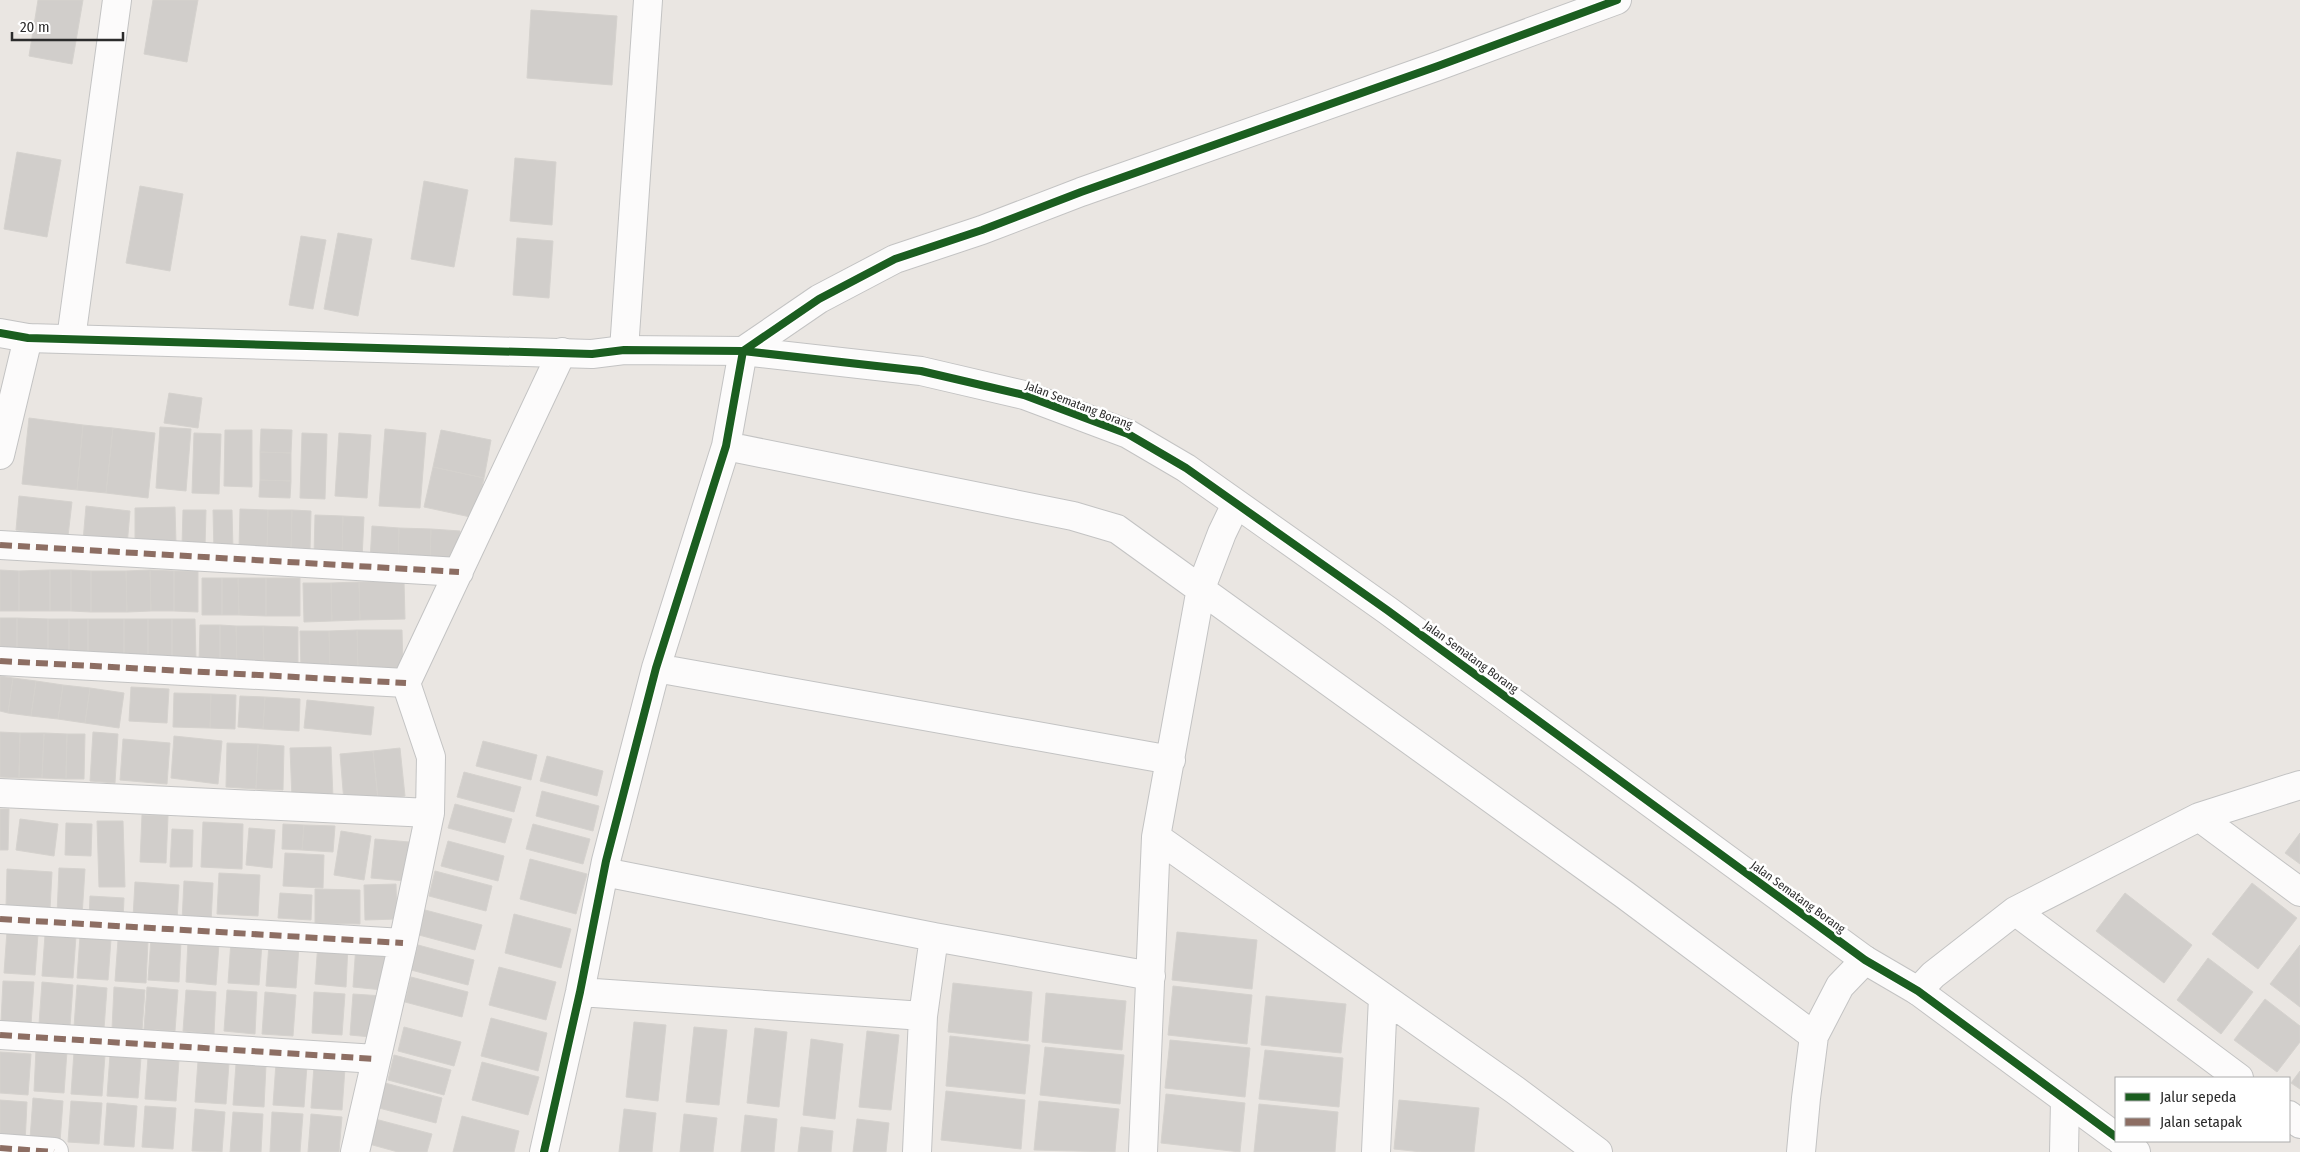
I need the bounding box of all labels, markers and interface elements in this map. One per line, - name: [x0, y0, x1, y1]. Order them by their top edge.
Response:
- scale bar: [12, 10, 124, 42]
- text: 20 m: [20, 18, 50, 36]
- street label: Jalan Sematang Borang: [1024, 378, 1135, 432]
- street label: Jalan Sematang Borang: [1421, 618, 1521, 696]
- street label: Jalan Sematang Borang: [1748, 858, 1848, 936]
- legend: [2115, 1077, 2290, 1142]
- text: Jalur sepeda: [2160, 1088, 2236, 1106]
- text: Jalan setapak: [2160, 1113, 2242, 1131]

